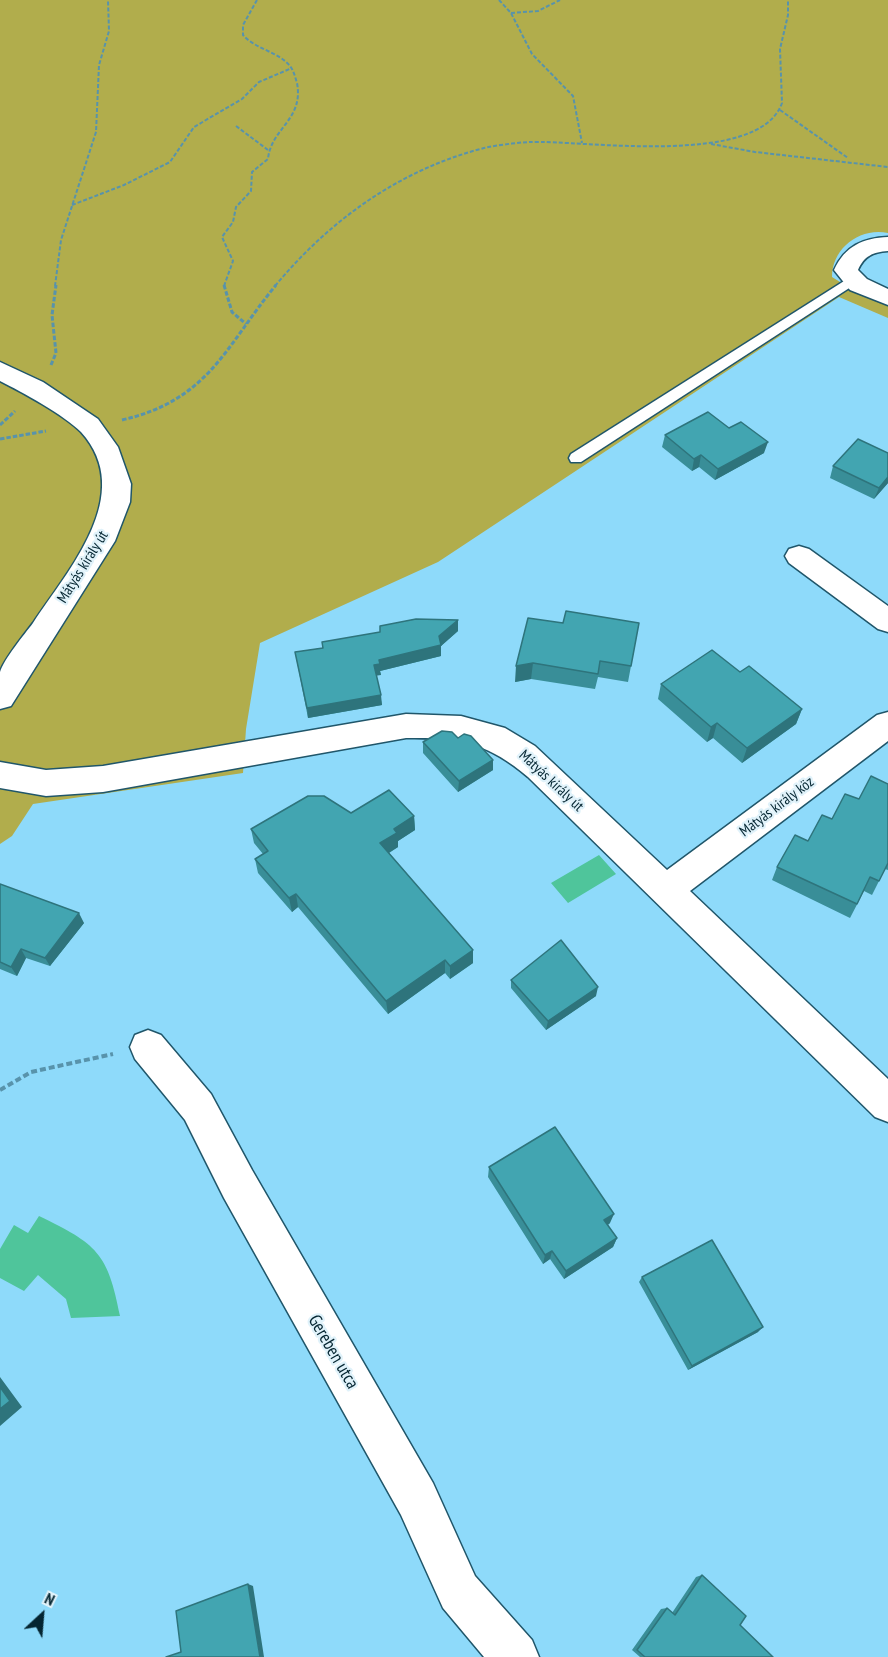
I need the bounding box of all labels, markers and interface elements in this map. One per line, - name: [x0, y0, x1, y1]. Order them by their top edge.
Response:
- street label: Mátyás király út: [54, 528, 112, 606]
- street label: Mátyás király út: [515, 747, 587, 815]
- street label: Mátyás király köz: [736, 773, 818, 841]
- street label: Gereben utca: [303, 1311, 363, 1393]
- north arrow: [12, 1585, 72, 1645]
- text: N: [42, 1588, 58, 1610]

